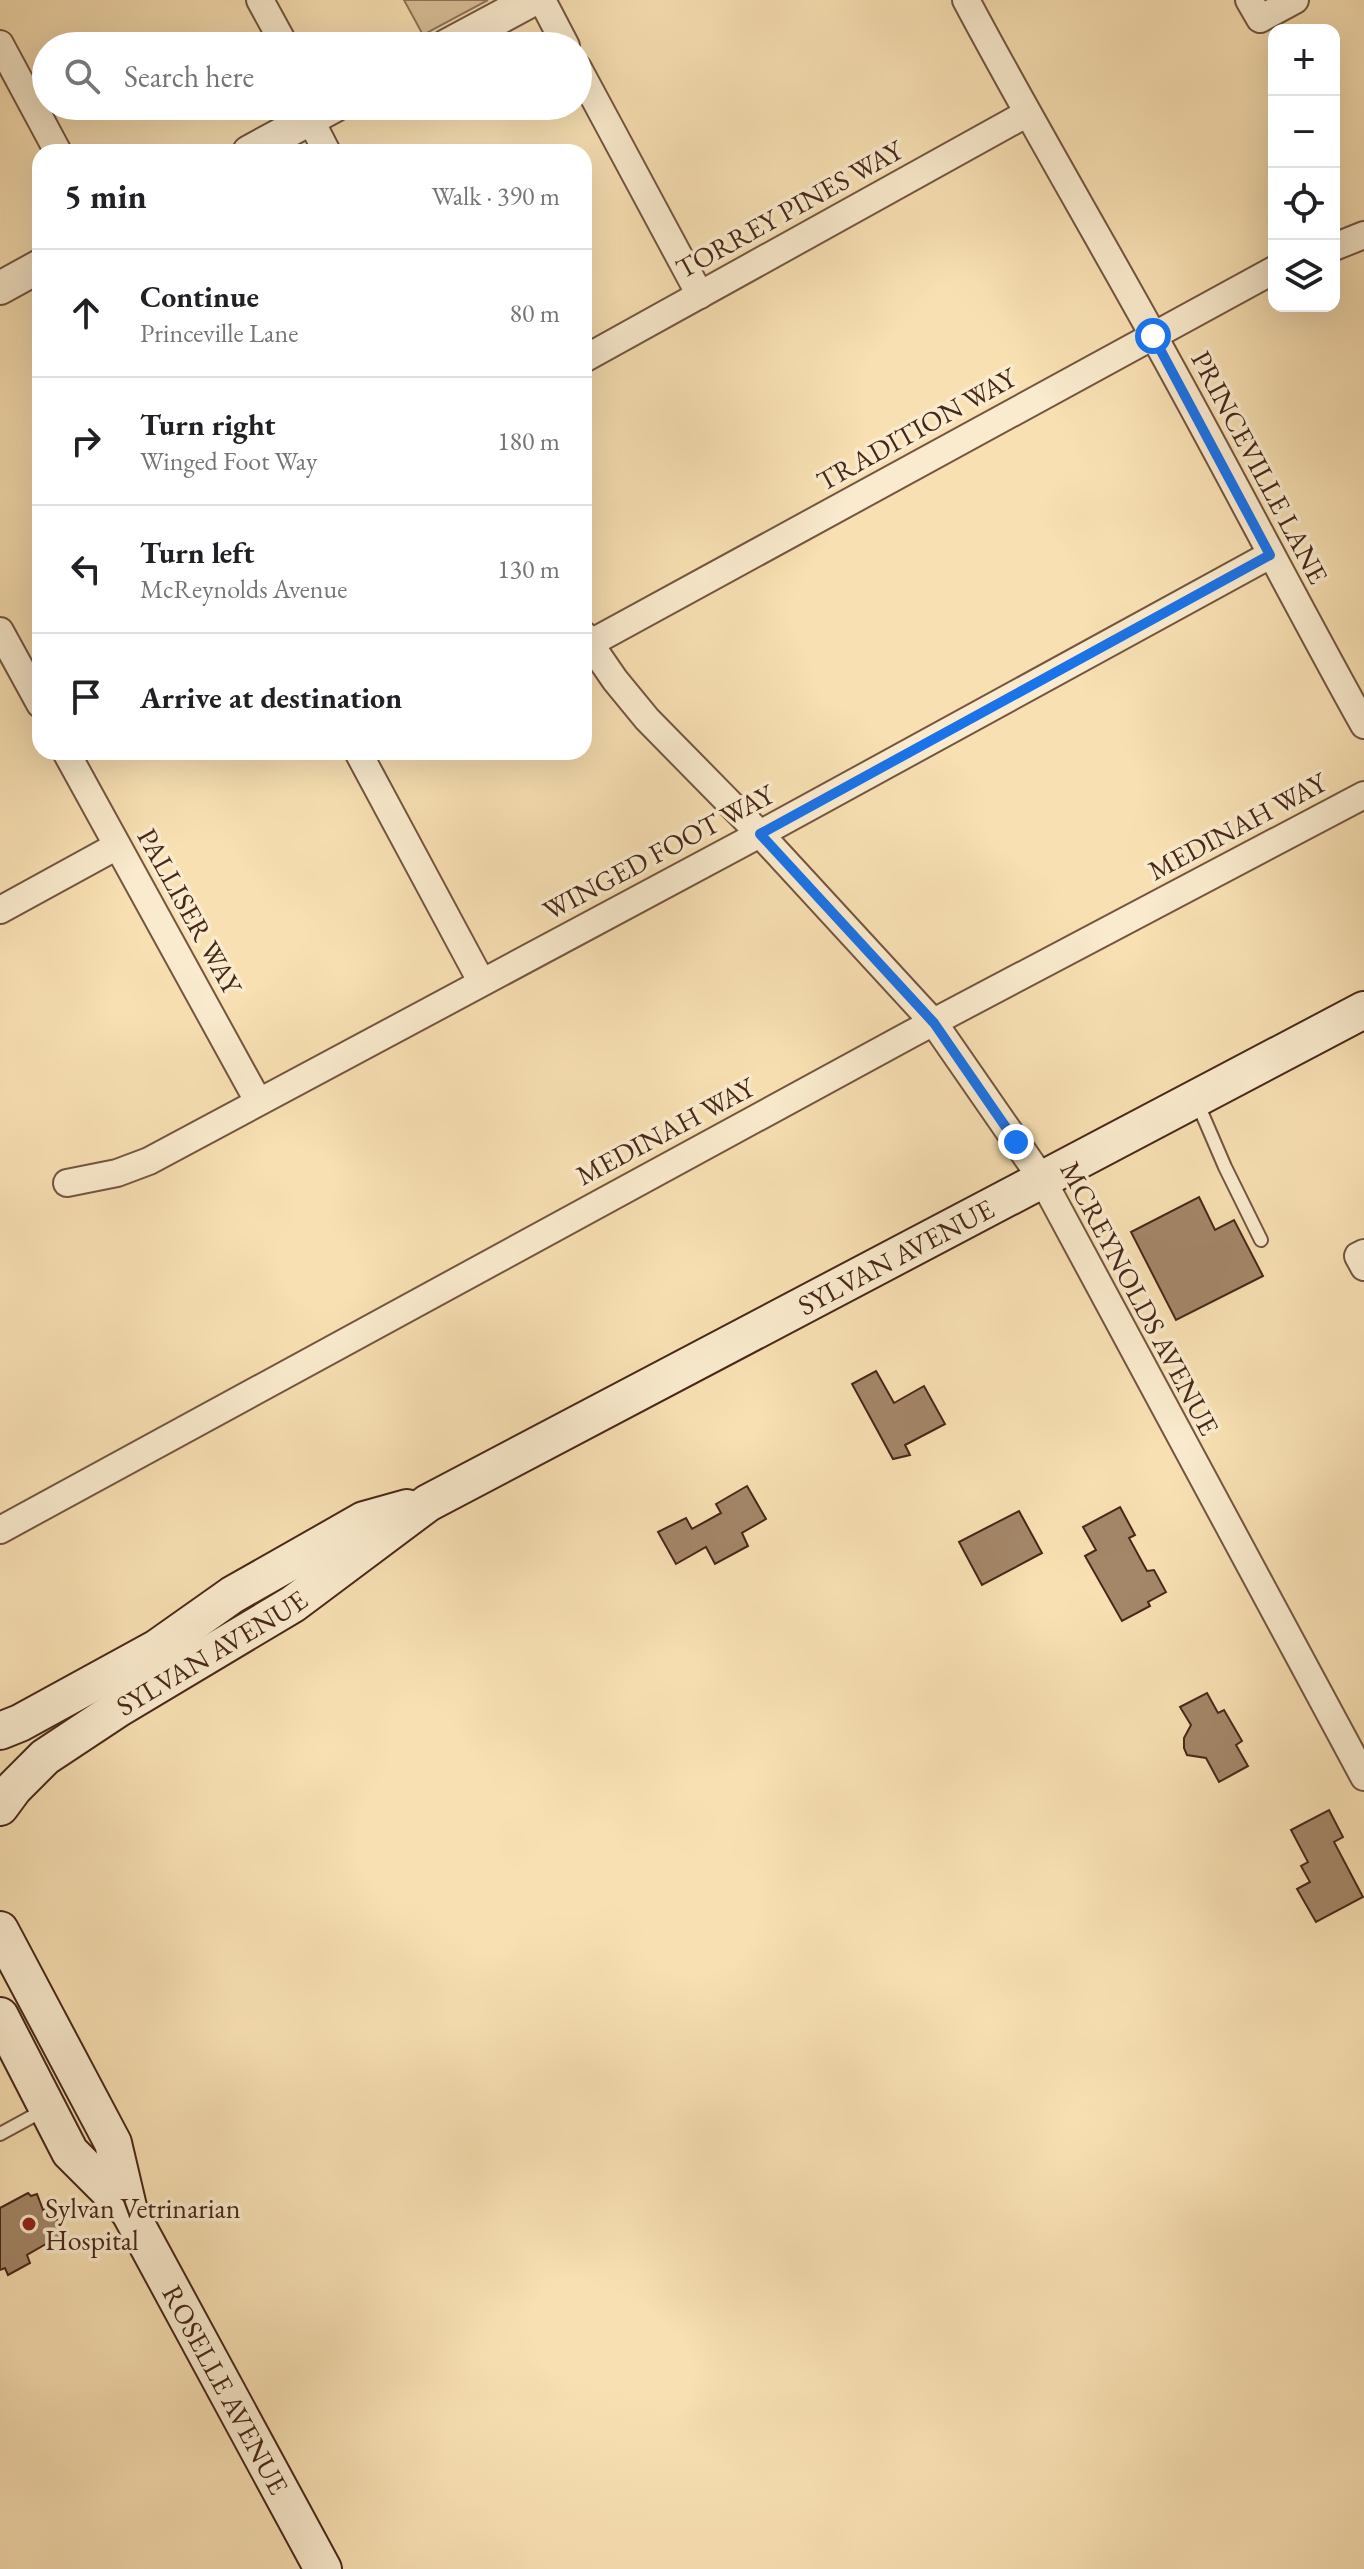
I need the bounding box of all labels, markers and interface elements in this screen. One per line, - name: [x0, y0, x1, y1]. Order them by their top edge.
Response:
- map controls: [1268, 24, 1340, 312]
- button: +: [1268, 24, 1340, 96]
- search box: [32, 32, 592, 120]
- icon: search: [60, 54, 104, 98]
- text: Search here: [124, 57, 254, 96]
- button: −: [1268, 96, 1340, 168]
- street label: TORREY PINES WAY: [669, 131, 910, 286]
- button: locate: [1268, 168, 1340, 240]
- text: 5 min: [64, 174, 147, 218]
- text: Walk · 390 m: [432, 179, 560, 213]
- button: layers: [1268, 240, 1340, 312]
- text: Continue: [140, 277, 259, 316]
- icon: ahead: [64, 291, 108, 335]
- text: 80 m: [510, 296, 560, 330]
- text: Princeville Lane: [140, 316, 298, 350]
- route start: [1135, 318, 1171, 354]
- street label: PRINCEVILLE LANE: [1183, 344, 1337, 590]
- street label: TRADITION WAY: [810, 358, 1024, 499]
- text: Turn right: [140, 405, 276, 444]
- icon: right: [64, 419, 108, 463]
- text: 180 m: [497, 424, 560, 458]
- text: Winged Foot Way: [140, 444, 317, 478]
- text: Turn left: [140, 533, 254, 572]
- icon: left: [64, 547, 108, 591]
- text: 130 m: [497, 552, 560, 586]
- text: McReynolds Avenue: [140, 572, 347, 606]
- icon: arrive: [64, 675, 108, 719]
- text: Arrive at destination: [140, 678, 402, 717]
- street label: MEDINAH WAY: [1142, 763, 1334, 888]
- street label: WINGED FOOT WAY: [536, 775, 781, 928]
- street label: PALLISER WAY: [130, 822, 251, 1002]
- street label: MEDINAH WAY: [570, 1068, 762, 1193]
- route end: [998, 1124, 1034, 1160]
- street label: MCREYNOLDS AVENUE: [1052, 1155, 1228, 1441]
- street label: SYLVAN AVENUE: [791, 1190, 1000, 1323]
- street label: SYLVAN AVENUE: [109, 1581, 315, 1724]
- place label: Sylvan Vetrinarian Hospital: [45, 2190, 241, 2258]
- marker: Sylvan Vetrinarian Hospital: [20, 2215, 38, 2233]
- street label: ROSELLE AVENUE: [154, 2278, 297, 2501]

